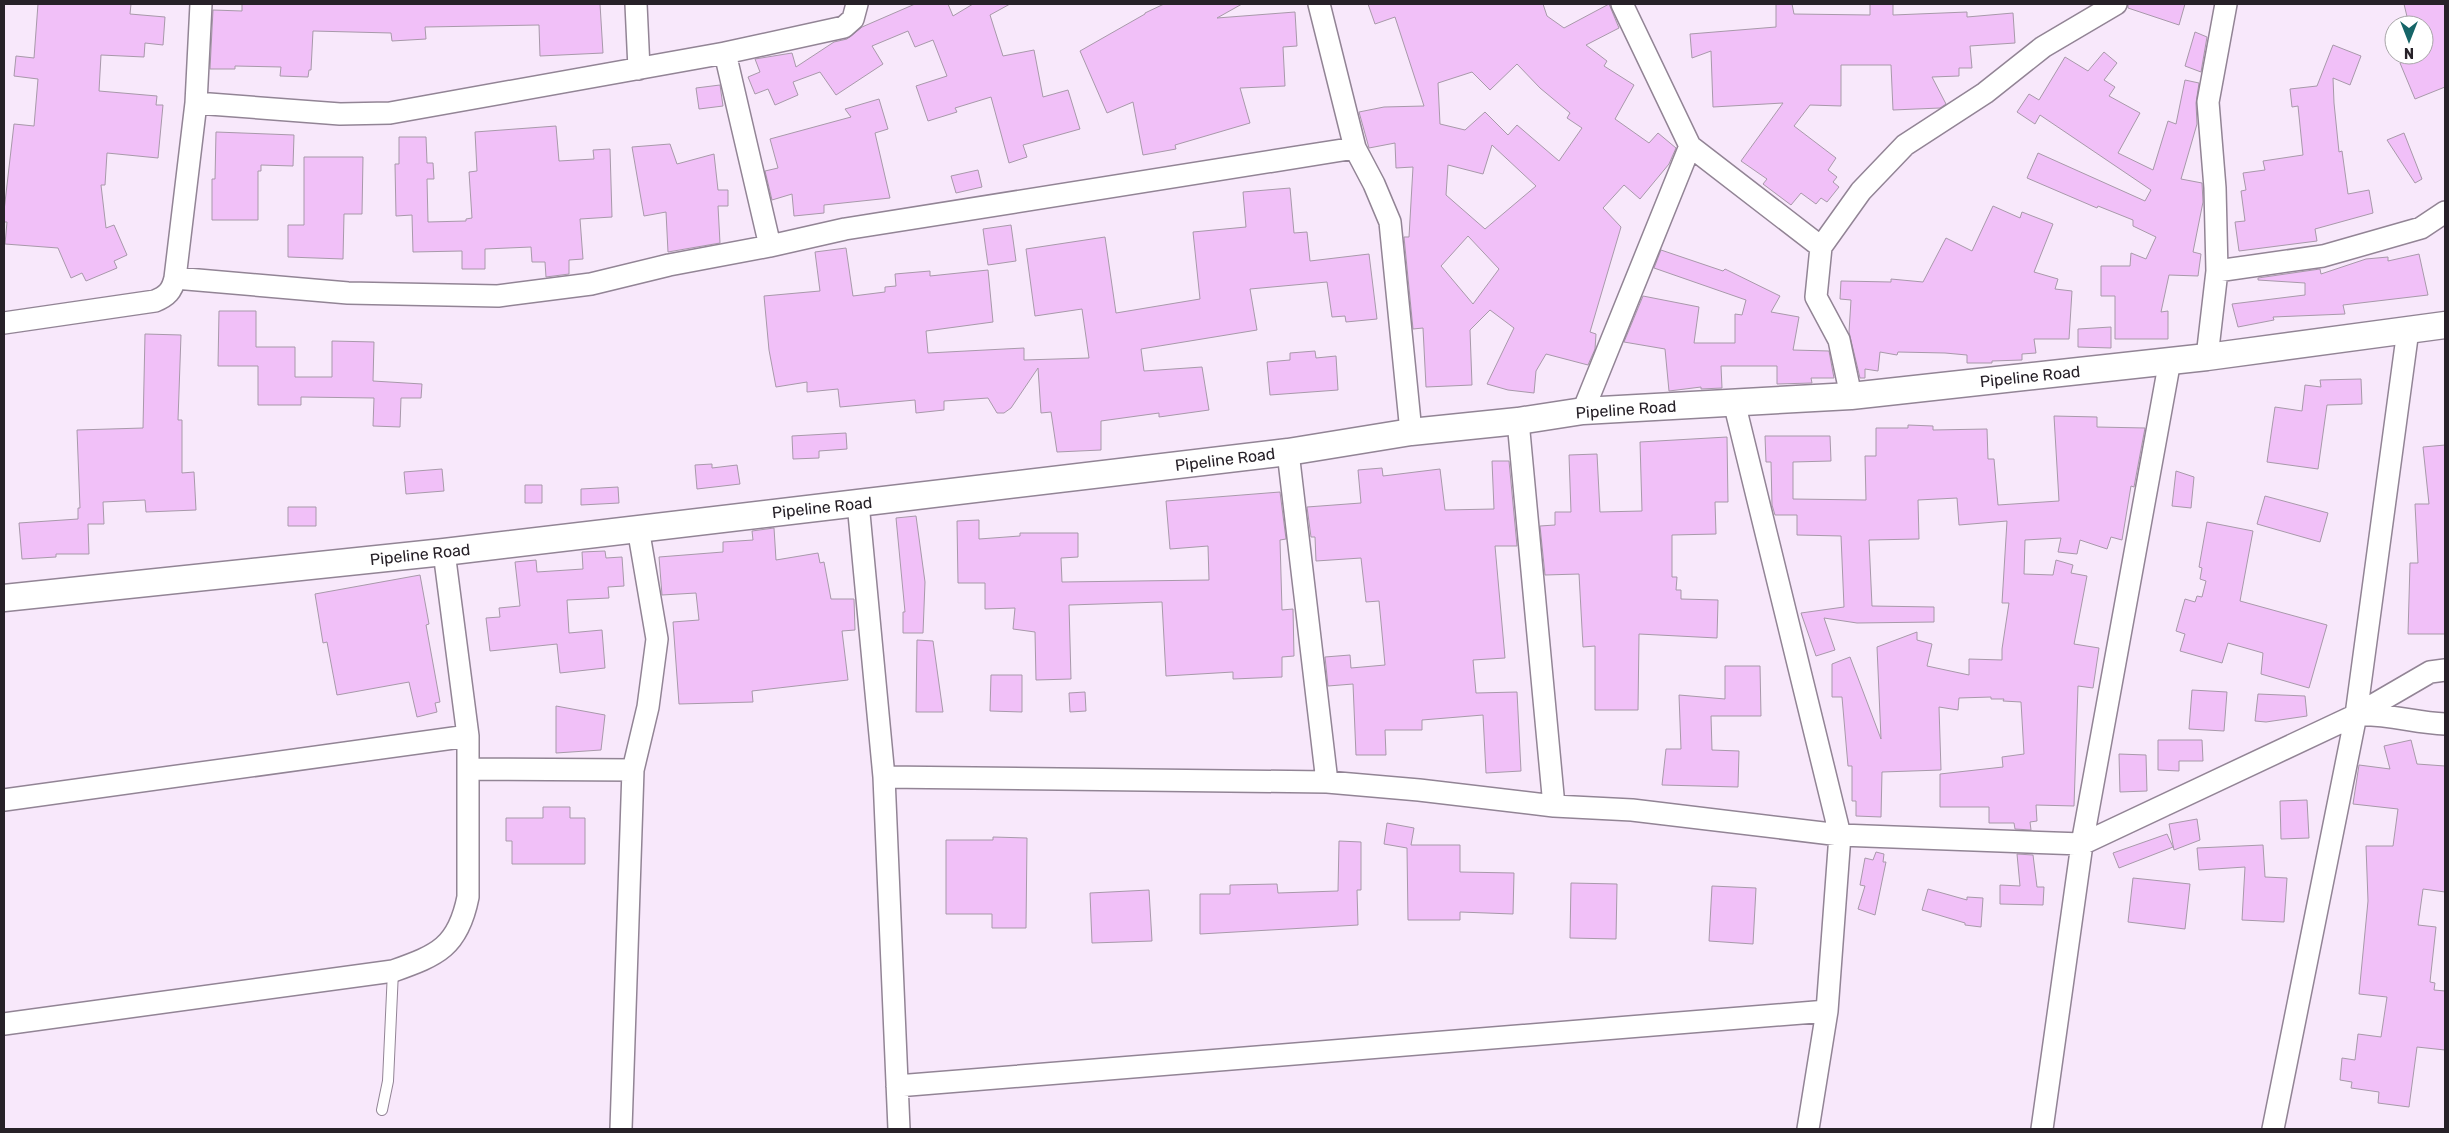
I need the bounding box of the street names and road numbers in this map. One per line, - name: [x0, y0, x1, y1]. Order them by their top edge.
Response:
- street label: Pipeline Road: [1979, 362, 2081, 391]
- street label: Pipeline Road: [1575, 397, 1677, 422]
- street label: Pipeline Road: [1174, 444, 1276, 475]
- street label: Pipeline Road: [771, 493, 873, 522]
- street label: Pipeline Road: [369, 540, 471, 569]

